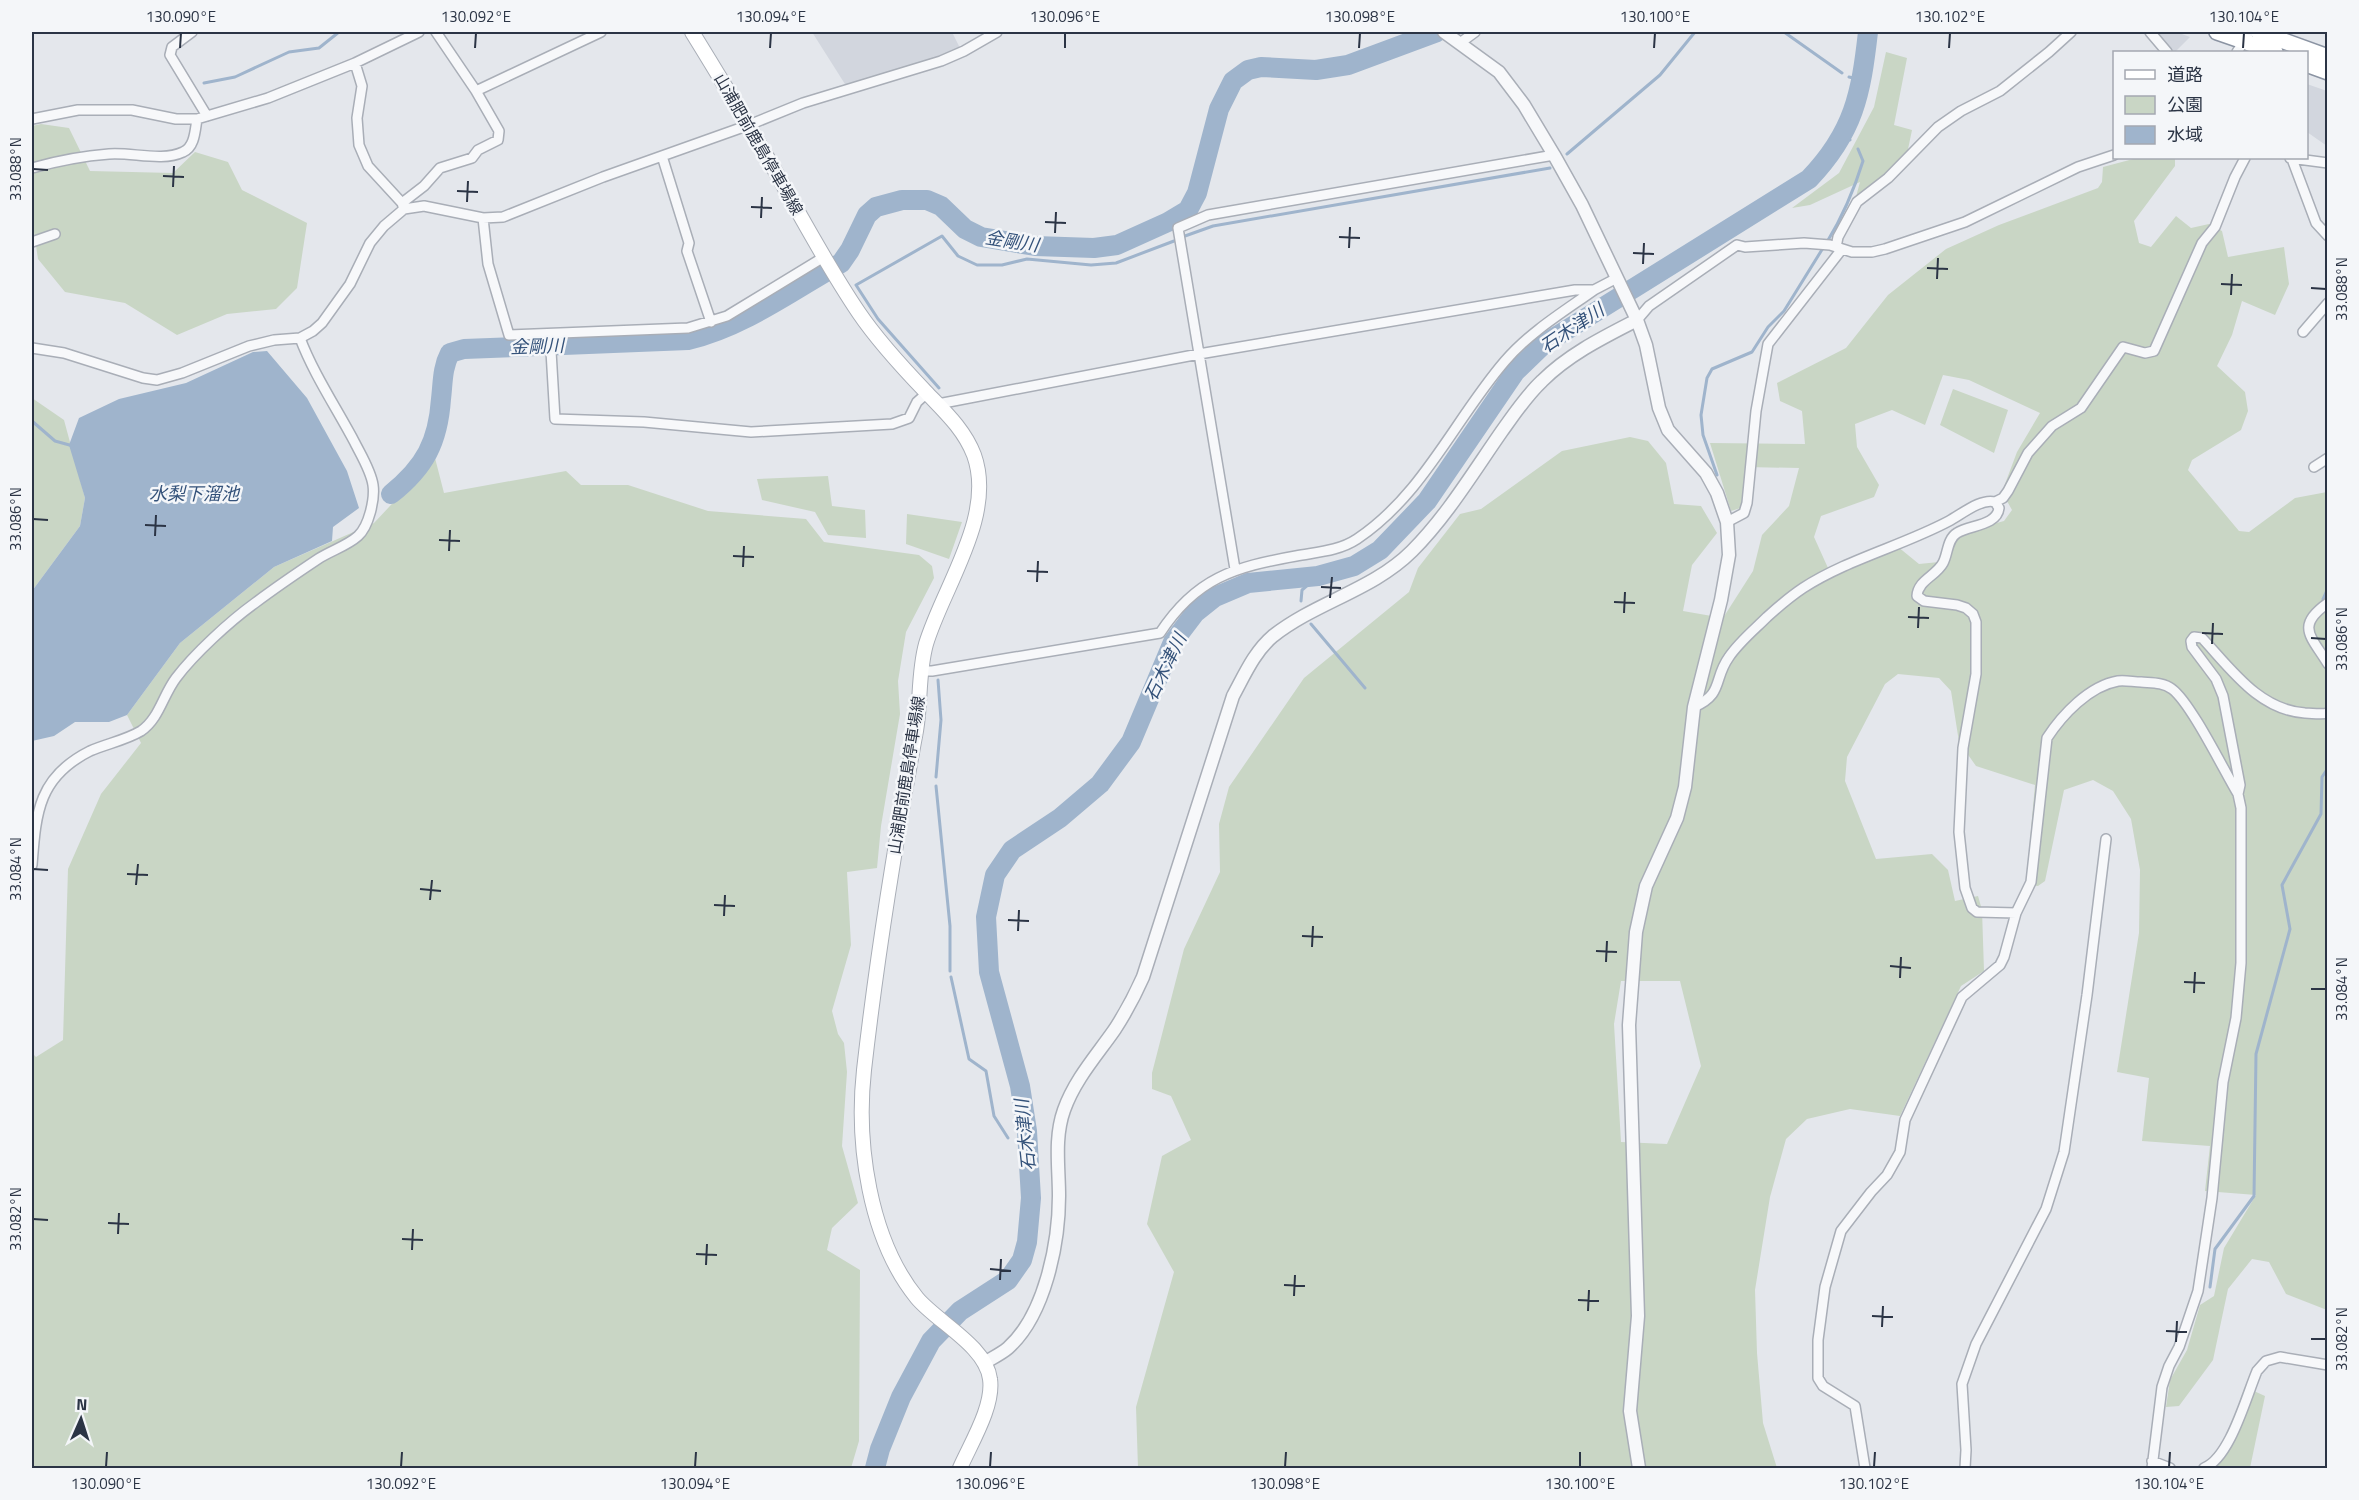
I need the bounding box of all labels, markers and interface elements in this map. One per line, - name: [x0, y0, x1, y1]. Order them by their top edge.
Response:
- text: 130.090°E: [146, 5, 216, 28]
- text: 130.092°E: [441, 5, 511, 28]
- text: 130.094°E: [736, 5, 806, 28]
- text: 130.096°E: [1030, 5, 1100, 28]
- text: 130.098°E: [1325, 5, 1395, 28]
- text: 130.100°E: [1620, 5, 1690, 28]
- text: 130.102°E: [1915, 5, 1985, 28]
- text: 130.104°E: [2209, 5, 2279, 28]
- legend: [2113, 51, 2308, 159]
- text: 道路: [2167, 61, 2203, 88]
- street label: 山浦肥前鹿島停車場線: [709, 69, 809, 219]
- text: 公園: [2167, 91, 2203, 118]
- text: 水域: [2167, 121, 2203, 148]
- text: 33.088°N: [4, 137, 27, 201]
- water label: 金剛川: [983, 223, 1043, 259]
- text: 33.088°N: [2330, 257, 2353, 321]
- water label: 石木津川: [1535, 296, 1611, 359]
- water label: 金剛川: [510, 331, 566, 360]
- water label: 水梨下溜池: [149, 480, 241, 507]
- text: 33.086°N: [4, 487, 27, 551]
- text: 33.086°N: [2330, 607, 2353, 671]
- water label: 石木津川: [1137, 627, 1194, 705]
- street label: 山浦肥前鹿島停車場線: [882, 694, 930, 856]
- text: 33.084°N: [4, 837, 27, 901]
- text: 33.084°N: [2330, 957, 2353, 1021]
- water label: 石木津川: [1008, 1096, 1042, 1172]
- text: 33.082°N: [4, 1187, 27, 1251]
- text: 33.082°N: [2330, 1307, 2353, 1371]
- north arrow: [51, 1389, 111, 1449]
- text: N: [76, 1392, 88, 1416]
- text: 130.090°E: [71, 1472, 141, 1495]
- text: 130.092°E: [366, 1472, 436, 1495]
- text: 130.094°E: [660, 1472, 730, 1495]
- text: 130.096°E: [955, 1472, 1025, 1495]
- text: 130.098°E: [1250, 1472, 1320, 1495]
- text: 130.100°E: [1545, 1472, 1615, 1495]
- text: 130.102°E: [1839, 1472, 1909, 1495]
- text: 130.104°E: [2134, 1472, 2204, 1495]

